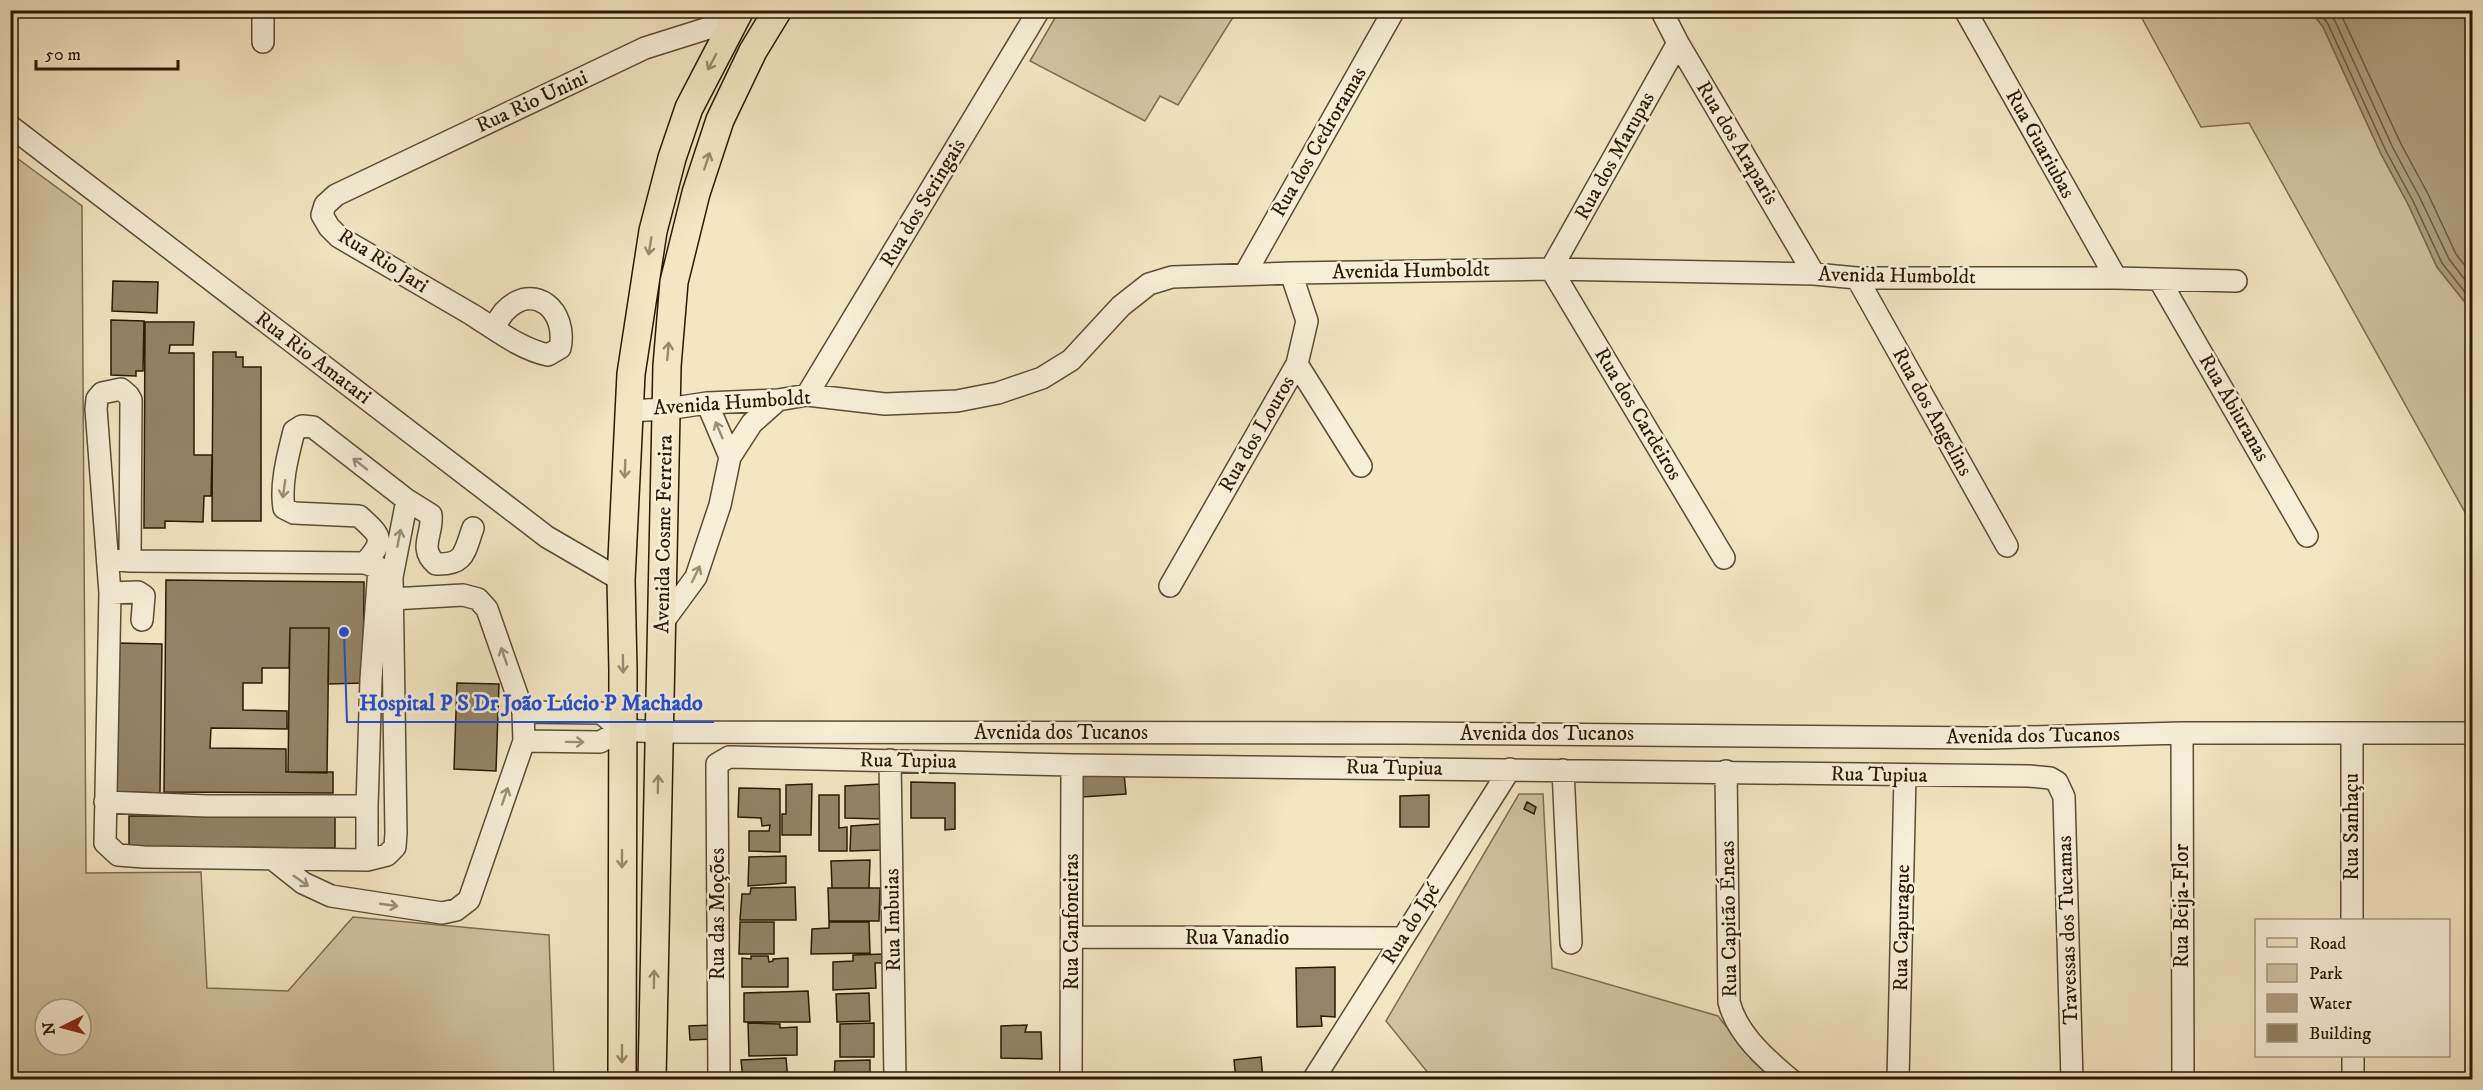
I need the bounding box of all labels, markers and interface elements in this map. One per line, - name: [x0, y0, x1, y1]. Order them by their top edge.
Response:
- scale bar: [36, 33, 178, 71]
- text: 50 m: [45, 44, 81, 66]
- one-way arrow: [706, 52, 717, 70]
- street label: Rua dos Cedroramas: [1265, 62, 1373, 222]
- street label: Rua Rio Unini: [472, 65, 592, 139]
- street label: Rua dos Araparis: [1690, 76, 1784, 210]
- street label: Rua Guariubas: [1999, 85, 2081, 203]
- street label: Rua dos Marupas: [1569, 87, 1661, 225]
- street label: Rua dos Seringais: [874, 134, 972, 272]
- one-way arrow: [702, 152, 713, 171]
- street label: Rua Rio Jari: [333, 223, 433, 299]
- one-way arrow: [645, 235, 656, 255]
- street label: Avenida Humboldt: [1332, 257, 1490, 285]
- street label: Avenida Humboldt: [1818, 262, 1976, 290]
- street label: Rua Rio Amatari: [250, 306, 376, 410]
- one-way arrow: [663, 341, 674, 361]
- street label: Rua dos Cardeiros: [1588, 343, 1688, 485]
- street label: Rua dos Angelins: [1886, 343, 1978, 481]
- street label: Rua Abiuranas: [2193, 350, 2275, 466]
- street label: Rua dos Louros: [1213, 371, 1301, 497]
- street label: Avenida Humboldt: [652, 385, 812, 421]
- one-way arrow: [713, 422, 724, 440]
- street label: Avenida Cosme Ferreira: [649, 434, 679, 634]
- one-way arrow: [353, 458, 369, 470]
- one-way arrow: [620, 459, 631, 479]
- one-way arrow: [278, 478, 289, 498]
- one-way arrow: [394, 529, 405, 549]
- one-way arrow: [691, 565, 703, 583]
- one-way arrow: [497, 647, 508, 666]
- one-way arrow: [617, 654, 629, 674]
- callout: Hospital P S Dr João Lúcio P Machado: [347, 682, 714, 722]
- text: Hospital P S Dr João Lúcio P Machado: [359, 690, 703, 717]
- street label: Avenida dos Tucanos: [974, 720, 1148, 746]
- street label: Avenida dos Tucanos: [1460, 721, 1634, 747]
- street label: Avenida dos Tucanos: [1946, 721, 2120, 751]
- one-way arrow: [564, 736, 584, 748]
- street label: Rua Tupiua: [859, 747, 957, 775]
- street label: Rua Tupiua: [1345, 754, 1443, 782]
- street label: Rua Tupiua: [1830, 761, 1928, 789]
- street label: Rua Sanhaçu: [2339, 773, 2365, 881]
- one-way arrow: [652, 775, 664, 795]
- one-way arrow: [500, 787, 511, 806]
- street label: Travessas dos Tucamas: [2052, 835, 2084, 1025]
- street label: Rua Capitão Éneas: [1714, 840, 1743, 998]
- street label: Rua Beija-Flor: [2169, 844, 2195, 968]
- street label: Rua das Moções: [705, 848, 731, 980]
- one-way arrow: [616, 849, 627, 869]
- street label: Rua Canfoneiras: [1059, 854, 1085, 990]
- street label: Rua Capurague: [1888, 864, 1916, 992]
- street label: Rua Imbuias: [879, 868, 907, 972]
- one-way arrow: [292, 874, 309, 887]
- street label: Rua do Ipé: [1376, 879, 1446, 969]
- one-way arrow: [378, 899, 398, 910]
- legend: [2255, 919, 2450, 1057]
- street label: Rua Vanadio: [1185, 925, 1289, 951]
- text: Road: [2309, 933, 2346, 955]
- text: Park: [2309, 963, 2343, 985]
- one-way arrow: [648, 970, 660, 990]
- text: Water: [2308, 993, 2352, 1015]
- north arrow: [33, 997, 93, 1057]
- text: N: [38, 1021, 60, 1036]
- text: Building: [2309, 1023, 2371, 1045]
- one-way arrow: [616, 1044, 628, 1064]

